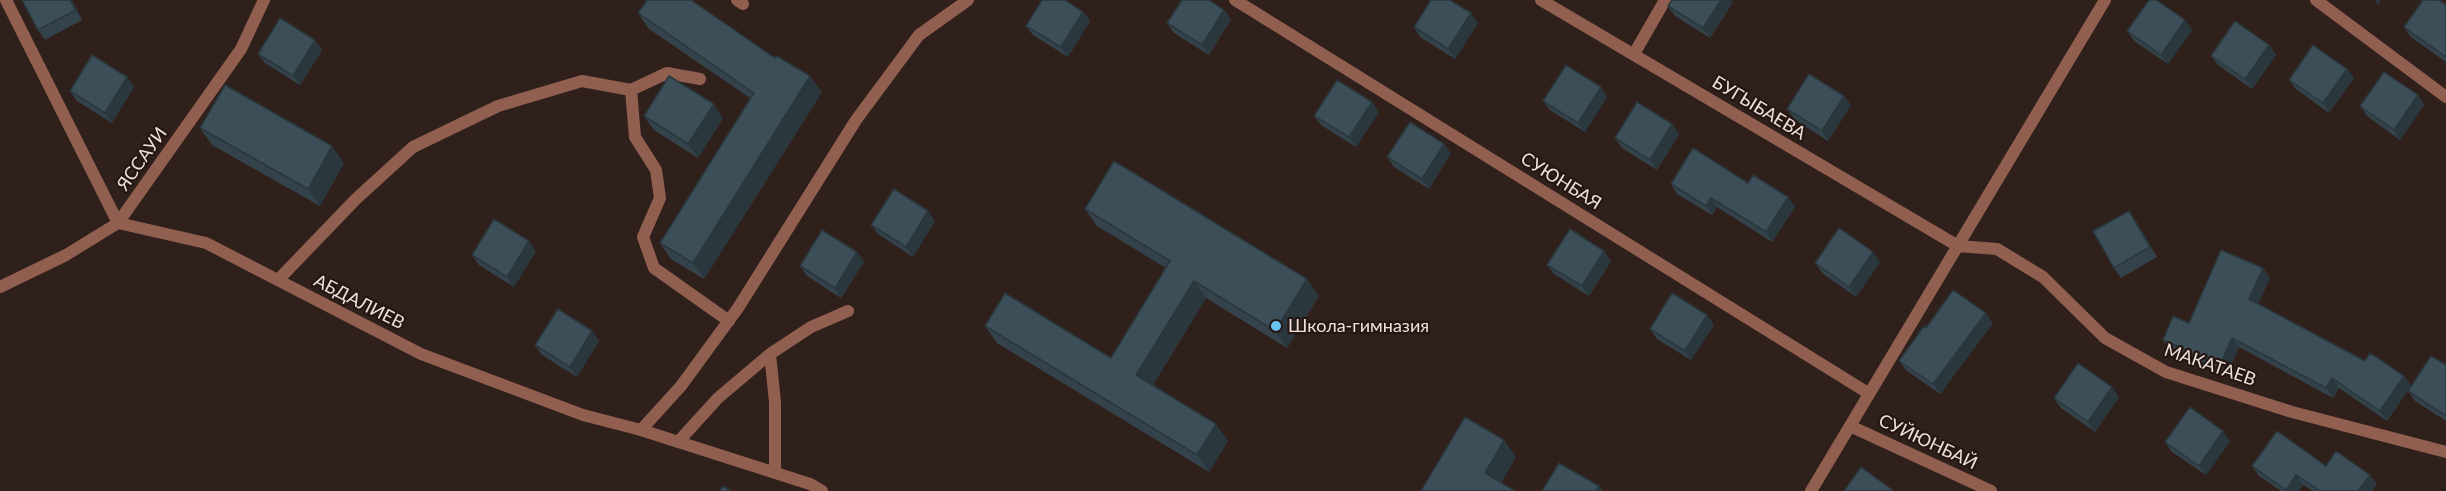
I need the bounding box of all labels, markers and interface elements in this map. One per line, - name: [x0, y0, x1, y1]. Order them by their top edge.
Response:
- street label: БУГЫБАЕВА: [1708, 72, 1810, 144]
- street label: ЯССАУИ: [112, 123, 172, 195]
- street label: СУЮНБАЯ: [1517, 148, 1605, 214]
- street label: АБДАЛИЕВ: [310, 270, 408, 334]
- place label: Школа-гимназия: [1288, 315, 1429, 337]
- marker: Школа-гимназия: [1269, 319, 1283, 333]
- street label: МАКАТАЕВ: [2161, 339, 2259, 391]
- street label: СУЙЮНБАЙ: [1875, 410, 1981, 474]

